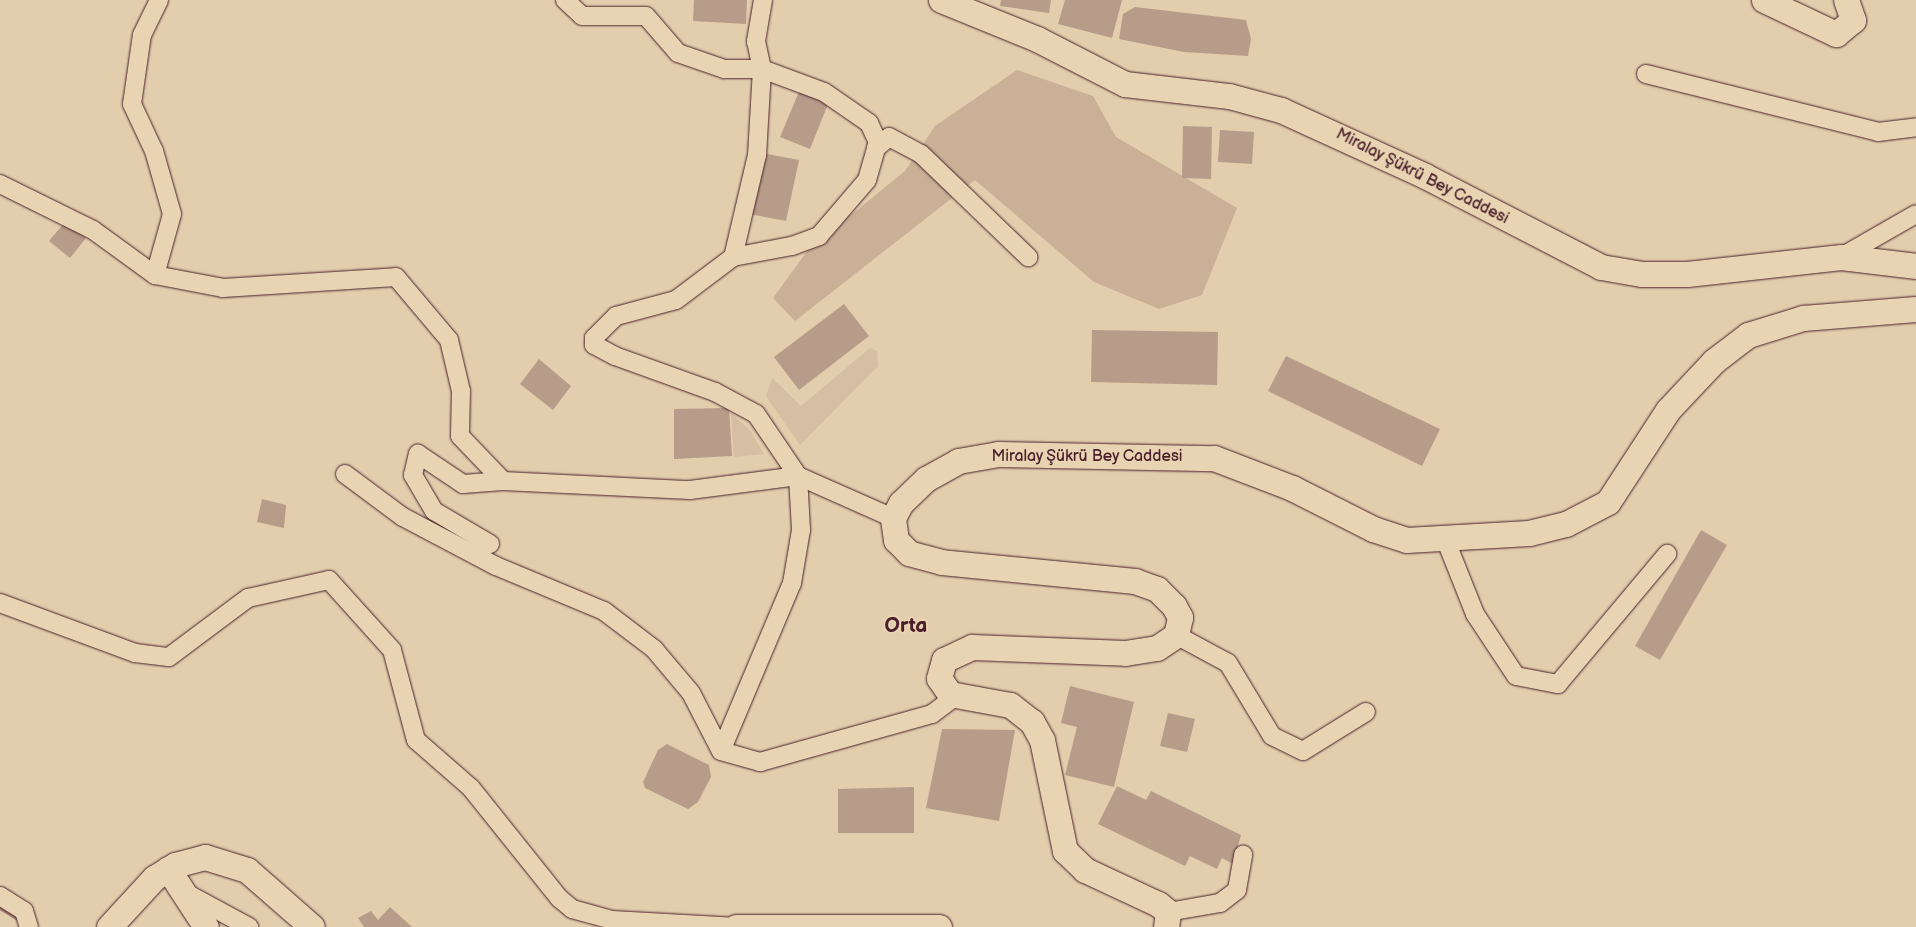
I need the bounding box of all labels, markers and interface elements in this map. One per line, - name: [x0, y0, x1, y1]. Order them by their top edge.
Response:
- street label: Miralay Şükrü Bey Caddesi: [1331, 125, 1513, 229]
- street label: Miralay Şükrü Bey Caddesi: [990, 447, 1184, 467]
- district label: Orta: [885, 613, 927, 639]

